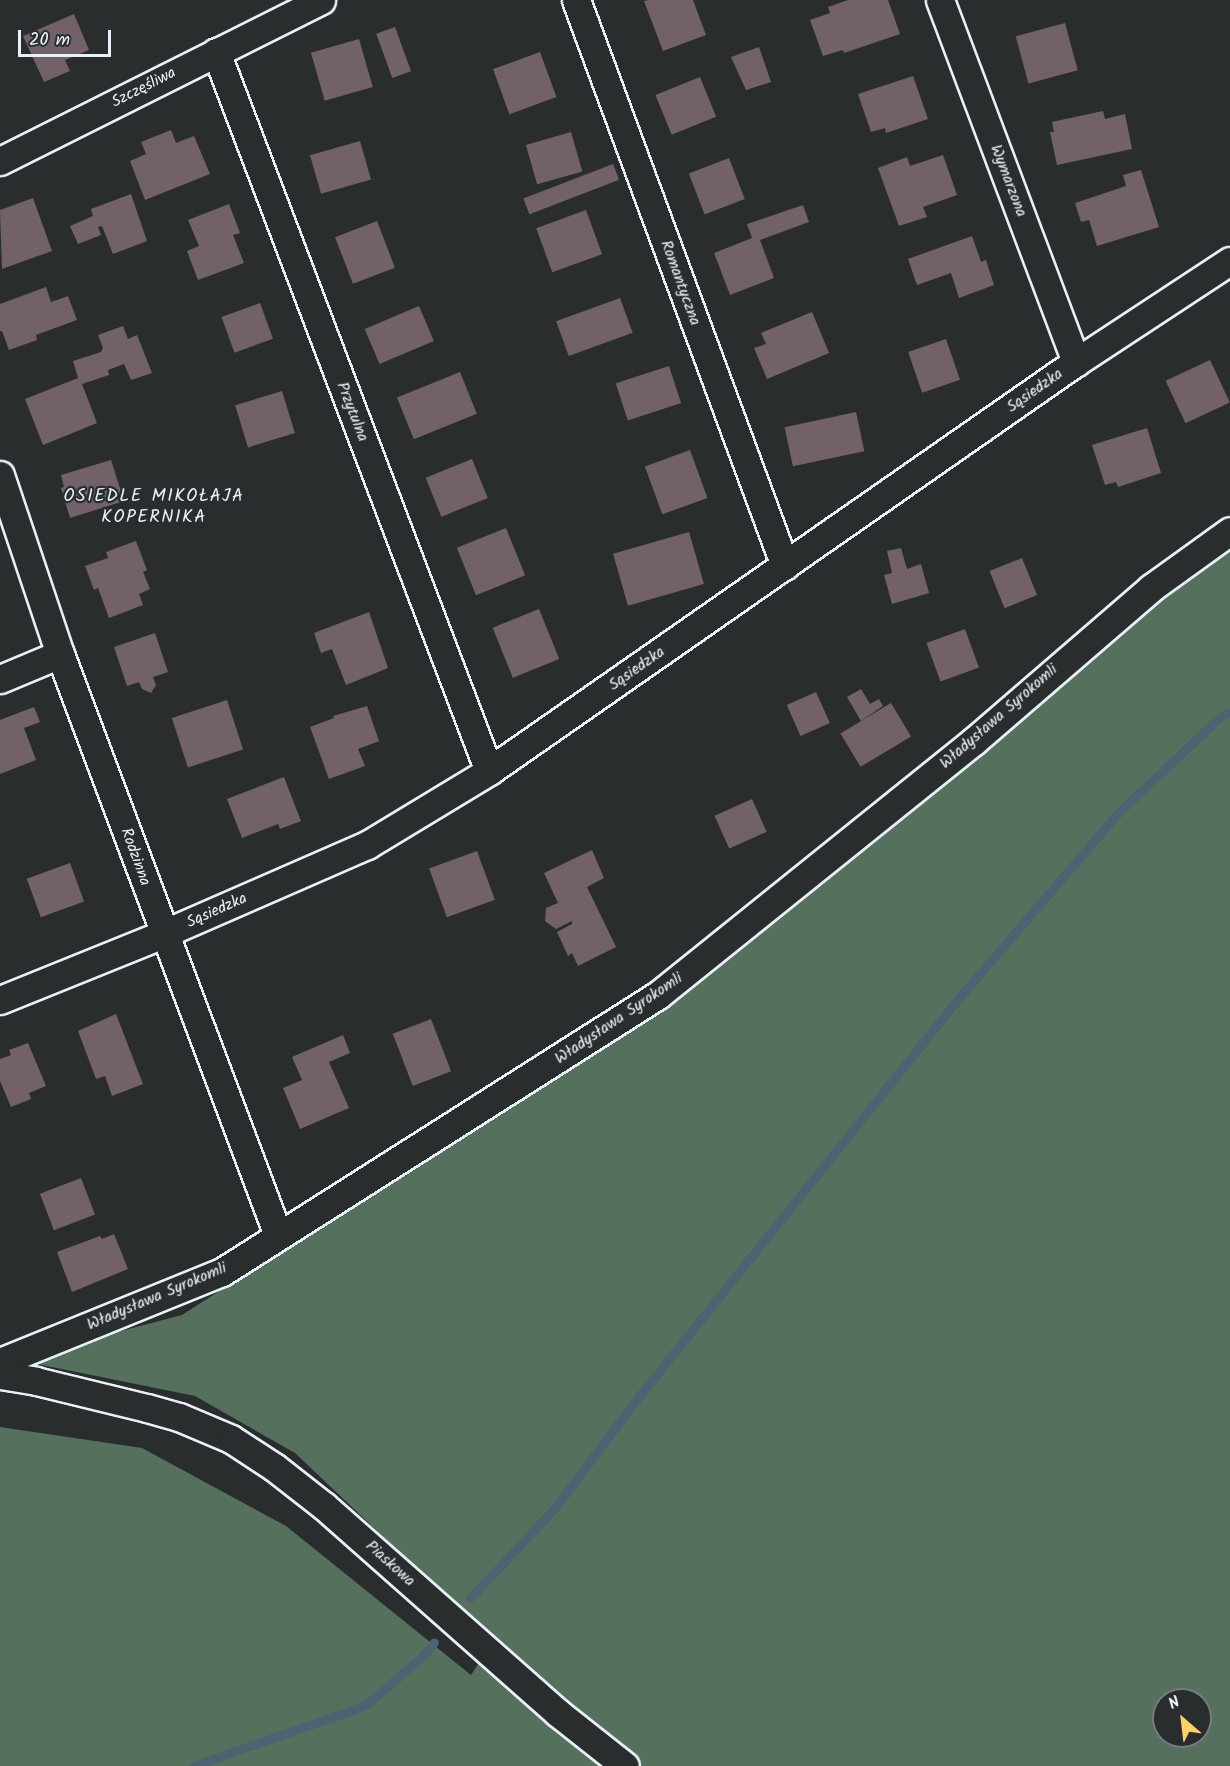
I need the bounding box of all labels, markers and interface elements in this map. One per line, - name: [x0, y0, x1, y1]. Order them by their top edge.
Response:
- scale bar: [21, 18, 114, 56]
- text: 20 m: [29, 26, 70, 55]
- street label: Szczęśliwa: [109, 64, 179, 112]
- street label: Wymarzona: [985, 142, 1031, 220]
- street label: Romantyczna: [656, 238, 704, 328]
- street label: Sąsiedzka: [1003, 365, 1067, 417]
- street label: Przytulna: [332, 379, 372, 445]
- district label: OSIEDLE MIKOŁAJA KOPERNIKA: [64, 487, 244, 530]
- street label: Sąsiedzka: [605, 643, 669, 695]
- street label: Władysława Syrokomli: [936, 661, 1062, 773]
- street label: Rodzinna: [116, 826, 154, 888]
- street label: Sąsiedzka: [184, 889, 250, 933]
- street label: Władysława Syrokomli: [552, 969, 686, 1069]
- street label: Władysława Syrokomli: [84, 1259, 230, 1335]
- street label: Piaskowa: [361, 1537, 419, 1591]
- north arrow: [1152, 1688, 1212, 1748]
- text: N: [1164, 1690, 1185, 1717]

